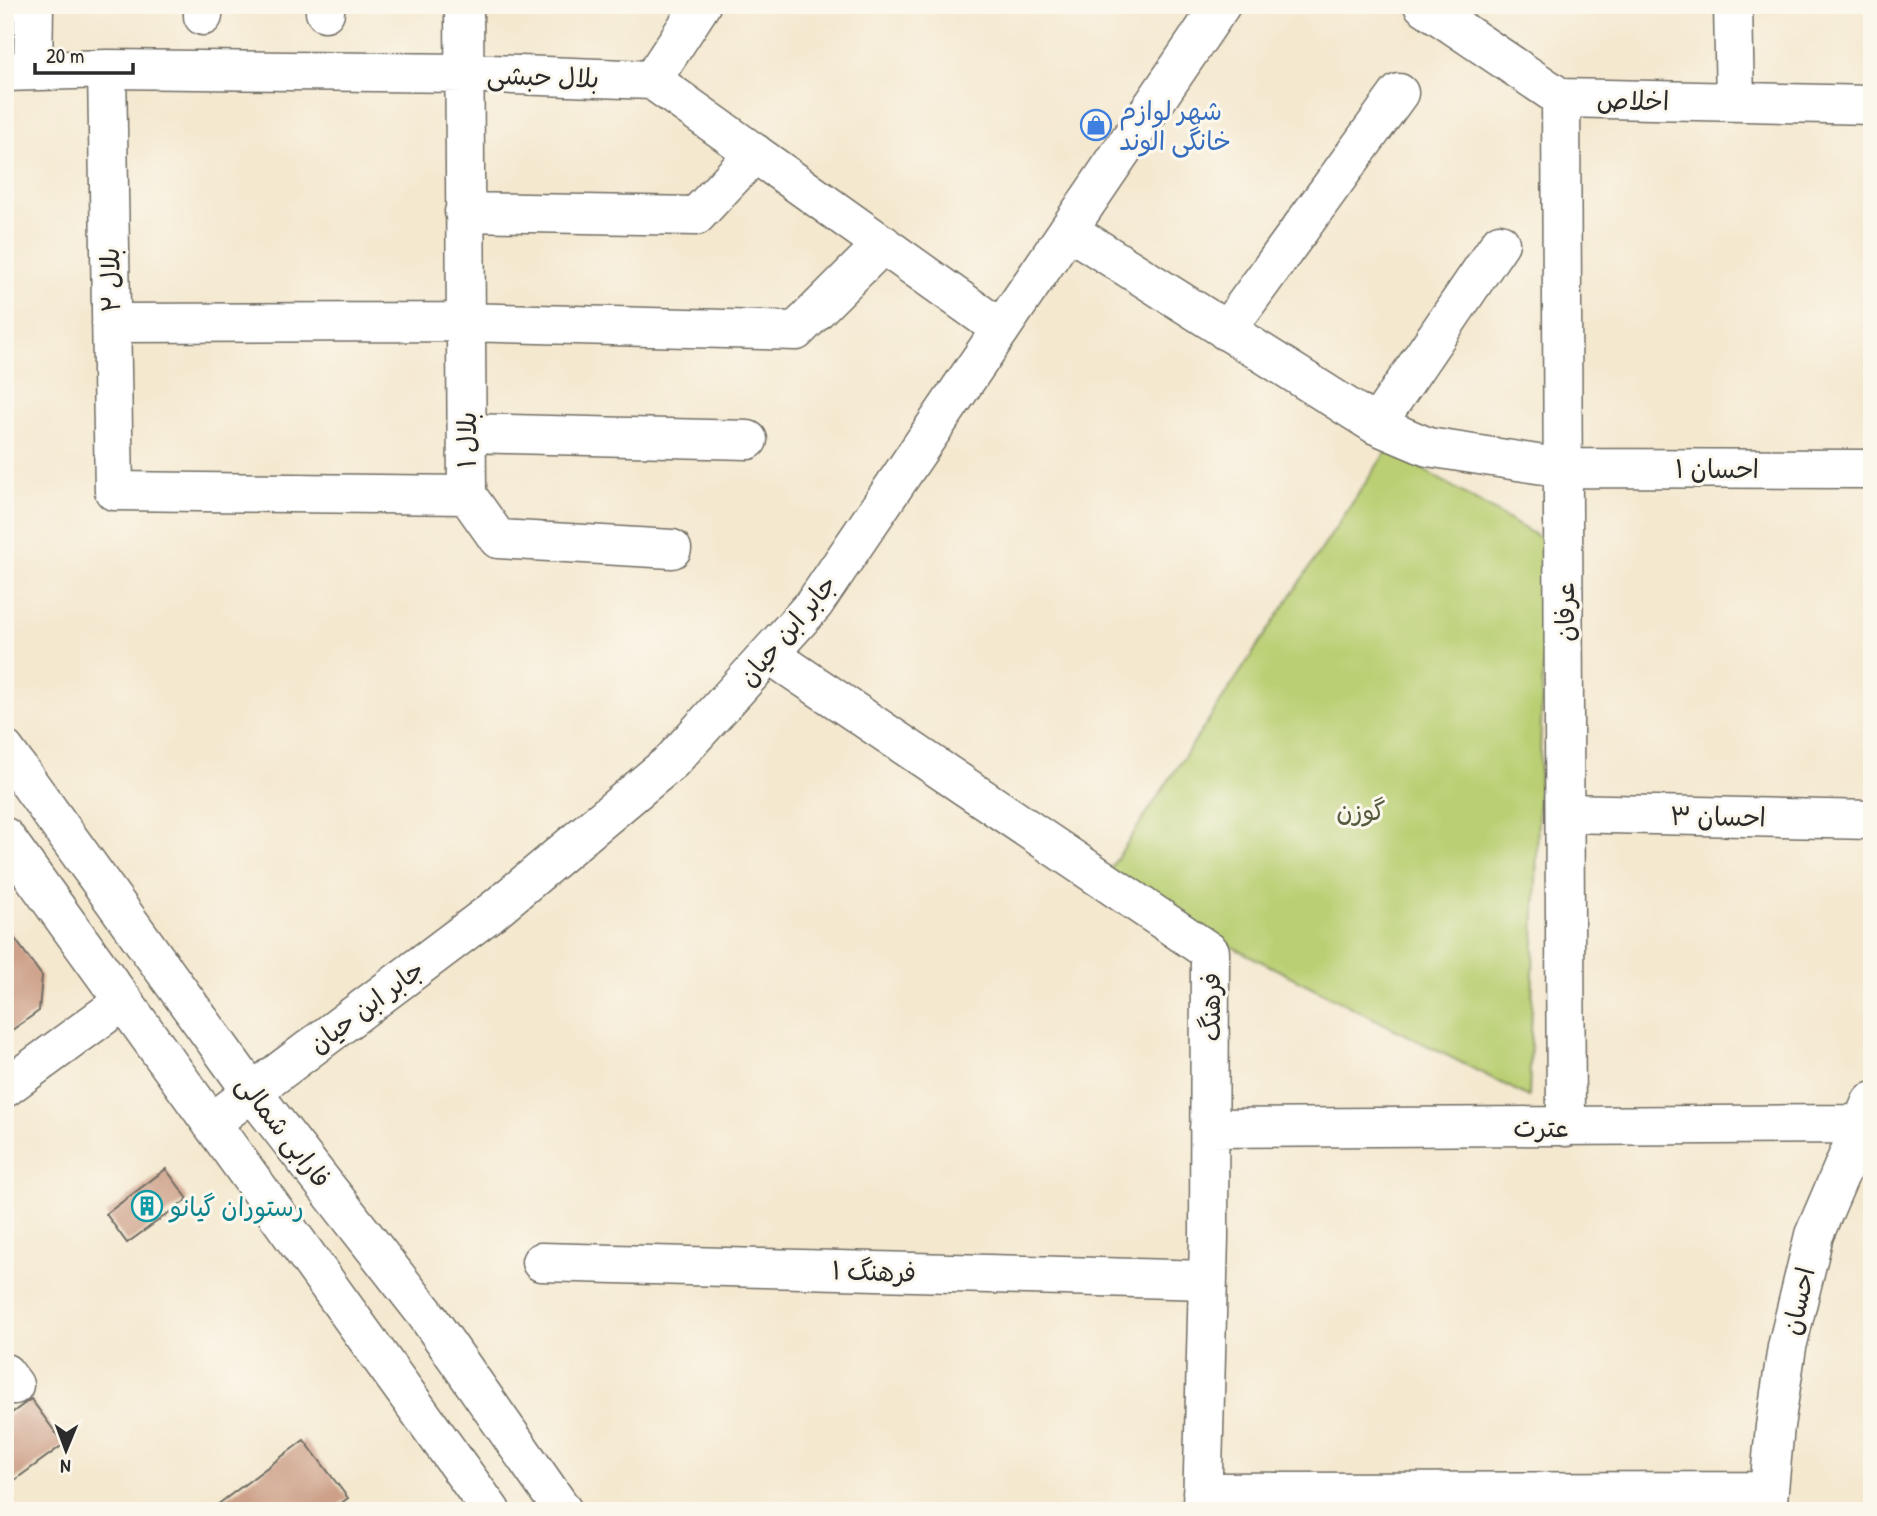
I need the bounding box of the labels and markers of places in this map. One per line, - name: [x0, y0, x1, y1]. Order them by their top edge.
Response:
- place label: شهر لوازم خانگی الوند: [1119, 93, 1231, 158]
- shop icon: شهر لوازم خانگی الوند: [1079, 108, 1113, 142]
- building icon: رستوران گیانو: [130, 1189, 164, 1223]
- place label: رستوران گیانو: [168, 1189, 304, 1224]

